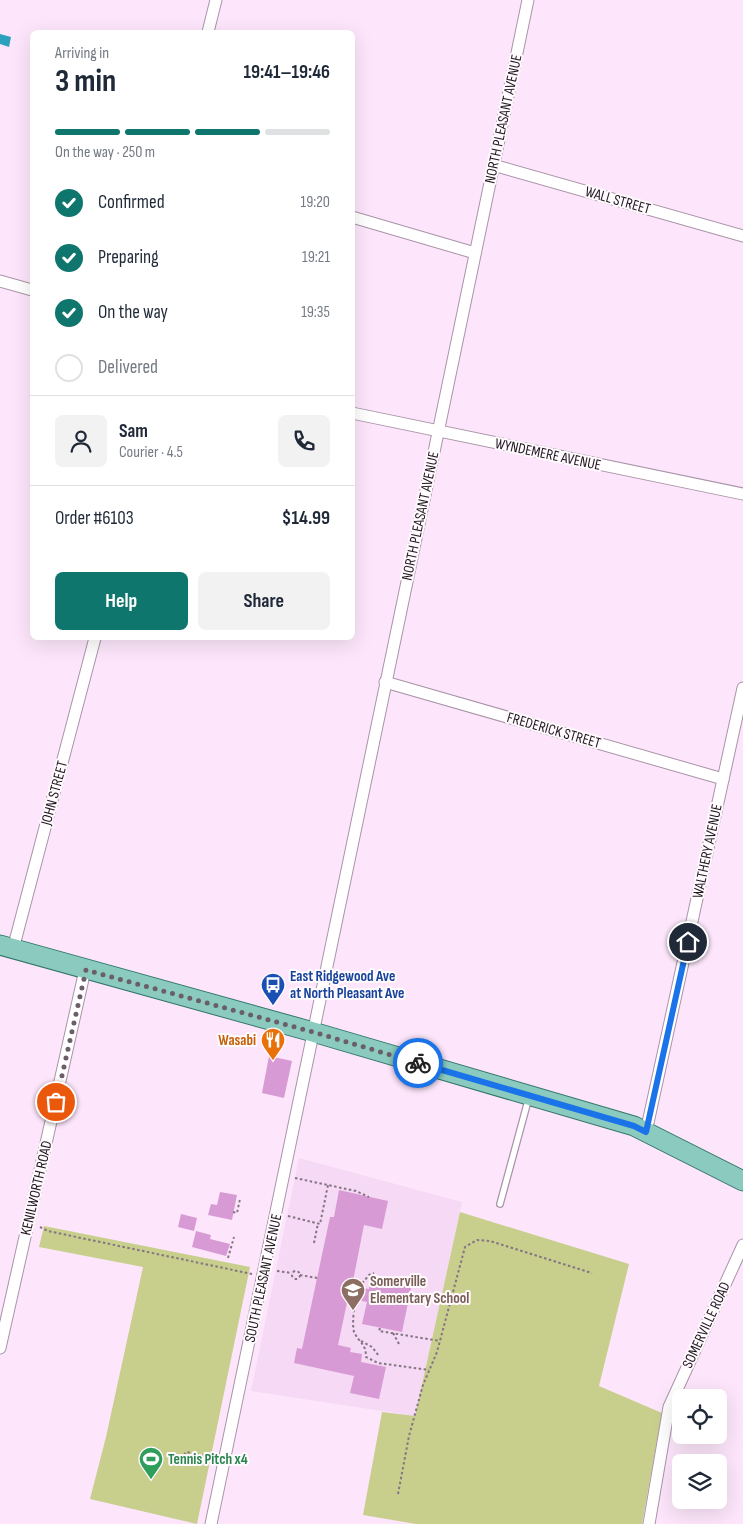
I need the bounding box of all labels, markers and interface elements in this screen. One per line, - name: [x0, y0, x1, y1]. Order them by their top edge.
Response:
- text: Arriving in: [55, 44, 109, 63]
- street label: NORTH PLEASANT AVENUE: [481, 53, 526, 185]
- text: 19:41–19:46: [244, 61, 330, 84]
- text: 3 min: [55, 62, 116, 101]
- text: On the way · 250 m: [55, 143, 155, 162]
- street label: WALL STREET: [583, 182, 653, 219]
- icon: check: [55, 189, 83, 217]
- text: Confirmed: [98, 191, 165, 214]
- text: 19:20: [301, 193, 330, 212]
- icon: check: [55, 244, 83, 272]
- text: Preparing: [98, 246, 159, 269]
- text: 19:21: [302, 248, 330, 267]
- icon: check: [55, 299, 83, 327]
- text: On the way: [98, 301, 168, 324]
- text: 19:35: [301, 303, 330, 322]
- text: Delivered: [98, 356, 158, 379]
- button: person: [55, 415, 107, 467]
- button: phone: [278, 415, 330, 467]
- text: Sam: [119, 420, 148, 443]
- street label: WYNDEMERE AVENUE: [493, 434, 603, 475]
- text: Courier · 4.5: [119, 443, 183, 462]
- street label: NORTH PLEASANT AVENUE: [398, 450, 443, 582]
- text: Order #6103: [55, 507, 134, 530]
- text: $14.99: [282, 507, 330, 530]
- button: Help: [55, 572, 188, 630]
- button: Share: [198, 572, 330, 630]
- street label: FREDERICK STREET: [505, 708, 603, 753]
- street label: JOHN STREET: [37, 759, 72, 828]
- street label: WALTHERY AVENUE: [688, 802, 727, 900]
- pin: [667, 921, 709, 963]
- icon: home: [674, 928, 702, 956]
- place label: East Ridgewood Ave at North Pleasant Ave: [290, 967, 405, 1003]
- bus stop icon: East Ridgewood Ave at North Pleasant Ave: [260, 972, 286, 1006]
- restaurant icon: Wasabi: [260, 1027, 286, 1061]
- place label: Wasabi: [218, 1031, 256, 1050]
- courier: [393, 1038, 443, 1088]
- icon: bike: [404, 1049, 432, 1077]
- pin: [35, 1081, 77, 1123]
- icon: bag: [42, 1088, 70, 1116]
- street label: KENILWORTH ROAD: [16, 1139, 57, 1237]
- street label: SOUTH PLEASANT AVENUE: [241, 1212, 286, 1344]
- place label: Somerville Elementary School: [370, 1272, 469, 1308]
- school or university icon: Somerville Elementary School: [340, 1277, 366, 1311]
- street label: SOMERVILLE ROAD: [678, 1279, 735, 1371]
- map controls: [672, 1389, 727, 1509]
- button: locate: [672, 1389, 727, 1444]
- sports icon: Tennis Pitch x4: [138, 1446, 164, 1480]
- place label: Tennis Pitch x4: [168, 1450, 248, 1469]
- button: layers: [672, 1454, 727, 1509]

